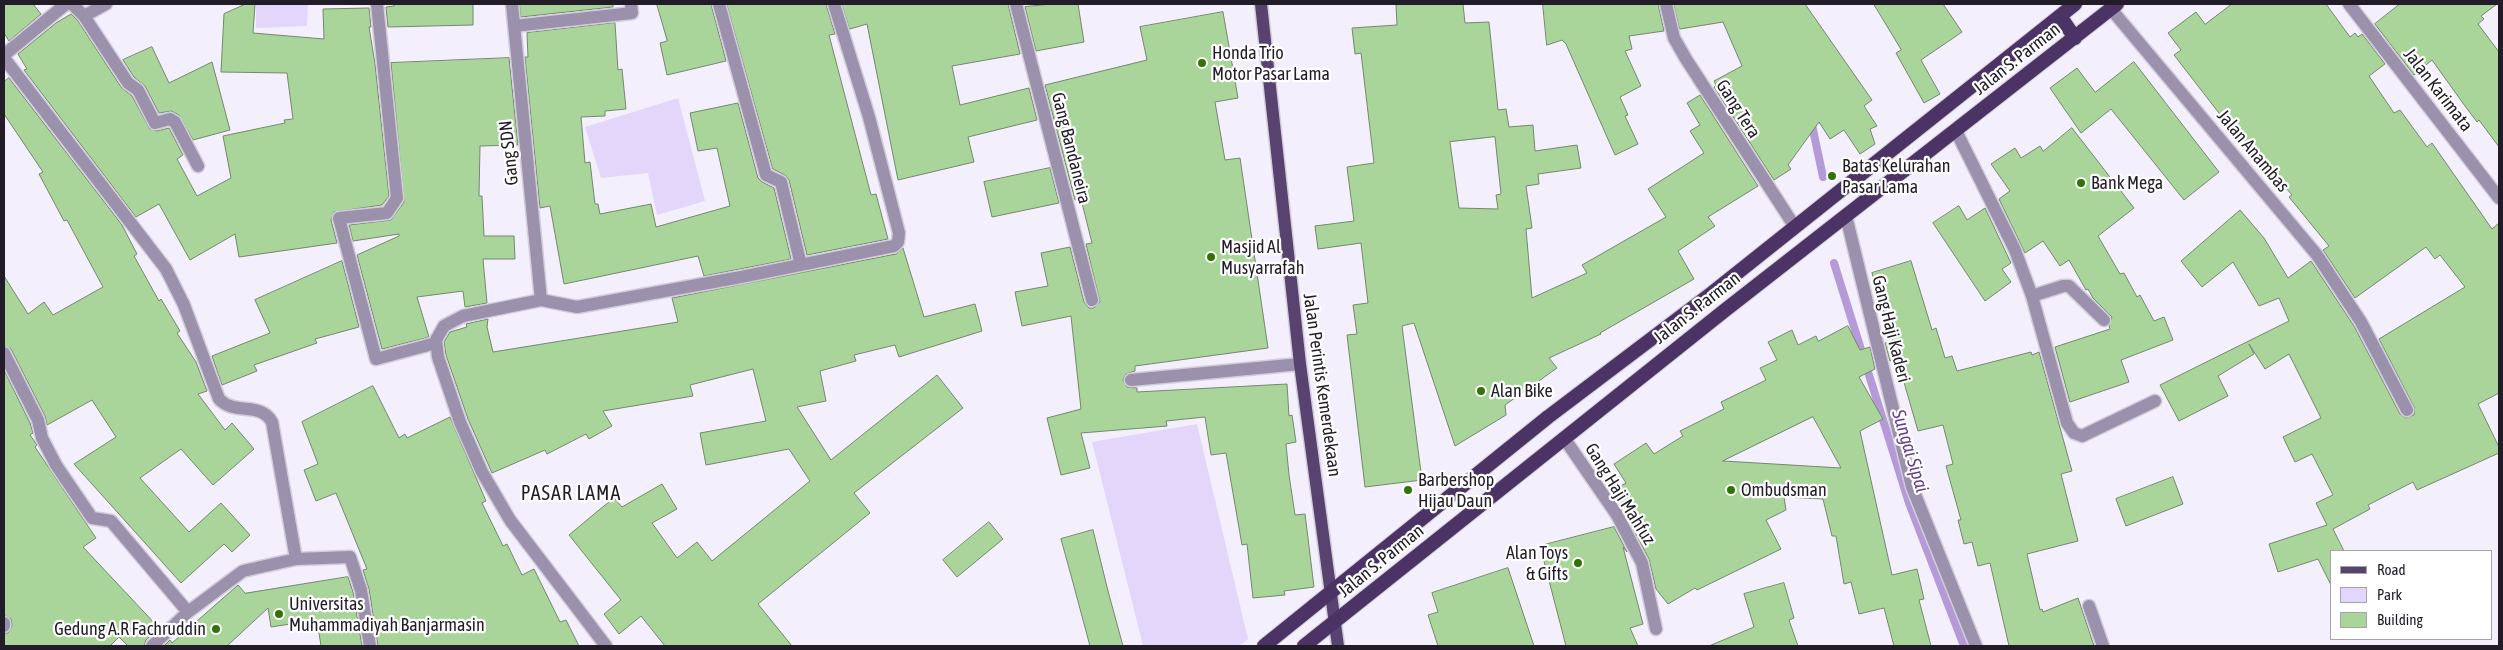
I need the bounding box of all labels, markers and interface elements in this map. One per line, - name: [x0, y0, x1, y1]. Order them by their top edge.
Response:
- street label: Jalan S. Parman: [1969, 19, 2065, 99]
- place label: Honda Trio Motor Pasar Lama: [1212, 42, 1330, 84]
- street label: Jalan Karimata: [2399, 44, 2477, 136]
- marker: Honda Trio Motor Pasar Lama: [1196, 57, 1208, 69]
- street label: Gang Tera: [1711, 76, 1765, 142]
- street label: Gang Bandaneira: [1047, 90, 1095, 206]
- street label: Jalan Anambas: [2212, 106, 2294, 196]
- street label: Gang SDN: [495, 119, 523, 187]
- place label: Batas Kelurahan Pasar Lama: [1842, 155, 1951, 198]
- marker: Batas Kelurahan Pasar Lama: [1826, 170, 1838, 182]
- place label: Bank Mega: [2091, 172, 2163, 194]
- marker: Bank Mega: [2075, 177, 2087, 189]
- place label: Masjid Al Musyarrafah: [1221, 236, 1304, 278]
- marker: Masjid Al Musyarrafah: [1205, 251, 1217, 263]
- street label: Jalan S. Parman: [1649, 268, 1745, 348]
- street label: Gang Haji Kaderi: [1867, 273, 1915, 385]
- street label: Jalan Perintis Kemerdekaan: [1298, 292, 1346, 478]
- place label: Alan Bike: [1491, 380, 1553, 402]
- marker: Alan Bike: [1475, 385, 1487, 397]
- water label: Sungai Sipai: [1887, 407, 1933, 495]
- street label: Gang Haji Mahfuz: [1580, 439, 1660, 549]
- place label: Barbershop Hijau Daun: [1418, 469, 1494, 512]
- place label: Ombudsman: [1741, 479, 1827, 501]
- district label: PASAR LAMA: [520, 482, 622, 506]
- marker: Barbershop Hijau Daun: [1402, 484, 1414, 496]
- marker: Ombudsman: [1725, 484, 1737, 496]
- street label: Jalan S. Parman: [1334, 520, 1428, 602]
- place label: Alan Toys & Gifts: [1506, 542, 1568, 584]
- legend: [2330, 550, 2493, 640]
- marker: Alan Toys & Gifts: [1572, 557, 1584, 569]
- text: Road: [2377, 561, 2406, 578]
- text: Park: [2377, 586, 2402, 603]
- place label: Universitas Muhammadiyah Banjarmasin: [289, 593, 485, 636]
- marker: Universitas Muhammadiyah Banjarmasin: [273, 608, 285, 620]
- text: Building: [2377, 611, 2423, 628]
- place label: Gedung A.R Fachruddin: [54, 618, 206, 640]
- marker: Gedung A.R Fachruddin: [210, 623, 222, 635]

